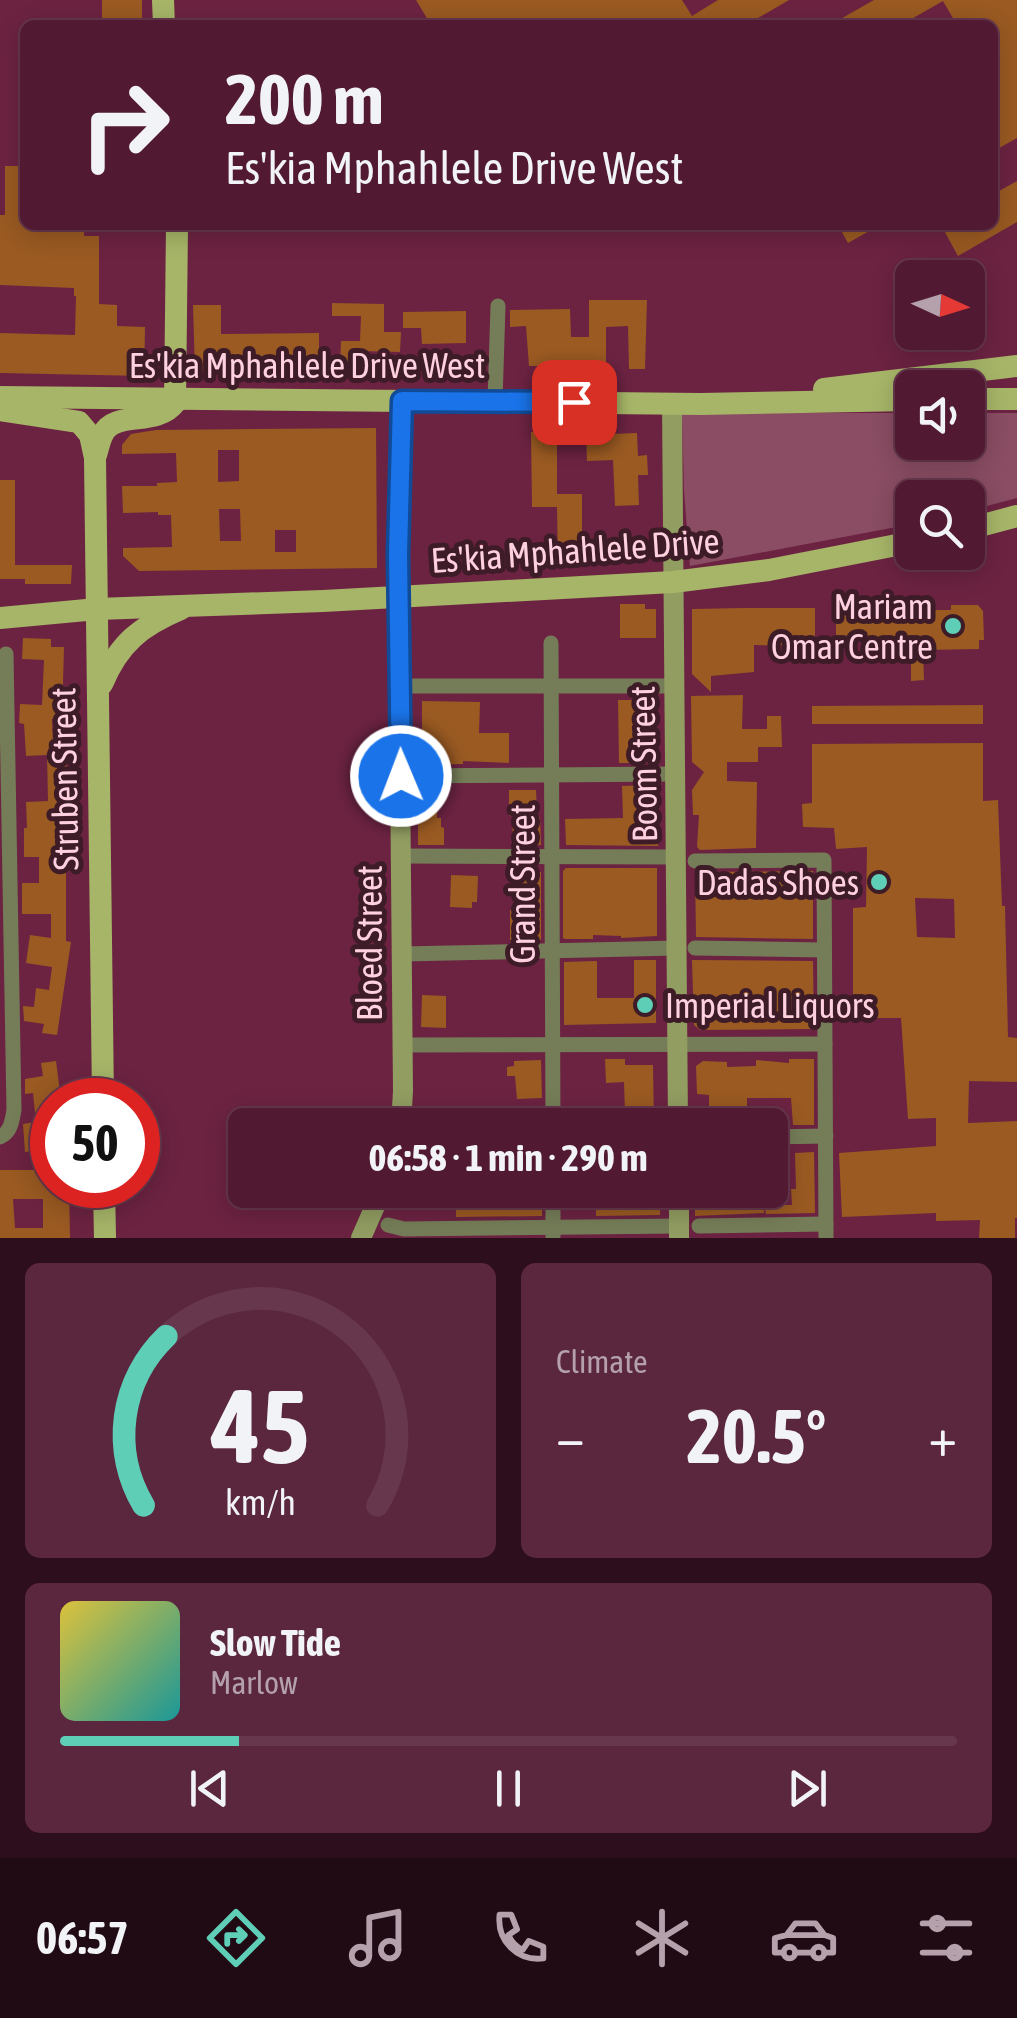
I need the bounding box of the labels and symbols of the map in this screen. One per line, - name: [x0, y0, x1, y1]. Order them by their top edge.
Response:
- north arrow: [895, 260, 985, 350]
- street label: Es'kia Mphahlele Drive West: [129, 345, 485, 385]
- pin: [532, 360, 617, 445]
- street label: Es'kia Mphahlele Drive: [429, 520, 721, 580]
- place label: Mariam Omar Centre: [771, 586, 933, 666]
- marker: Mariam Omar Centre: [942, 615, 964, 637]
- street label: Boom Street: [622, 686, 664, 842]
- street label: Struben Street: [42, 687, 86, 871]
- position arrow: [349, 724, 453, 828]
- street label: Grand Street: [502, 804, 542, 964]
- place label: Dadas Shoes: [697, 862, 859, 902]
- street label: Bloed Street: [349, 865, 389, 1021]
- marker: Dadas Shoes: [868, 871, 890, 893]
- place label: Imperial Liquors: [665, 985, 875, 1025]
- marker: Imperial Liquors: [634, 994, 656, 1016]
- speed limit sign: 50: [30, 1078, 160, 1208]

